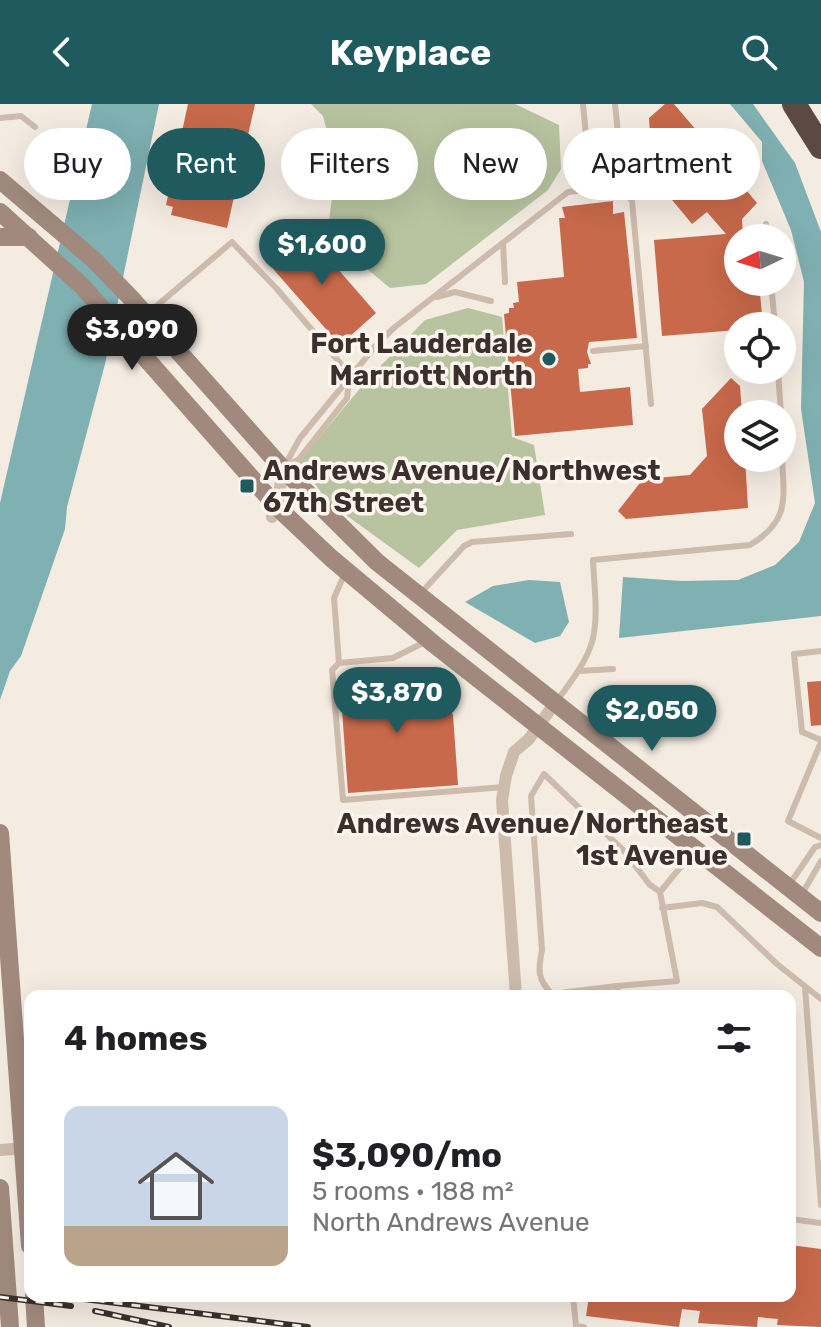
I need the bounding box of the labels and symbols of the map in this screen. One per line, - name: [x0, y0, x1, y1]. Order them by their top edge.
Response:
- pin: $1,600: [257, 219, 387, 287]
- north arrow: [724, 224, 796, 296]
- pin: $3,090: [67, 304, 197, 372]
- place label: Fort Lauderdale Marriott North: [310, 327, 533, 392]
- marker: Fort Lauderdale Marriott North: [540, 350, 558, 368]
- place label: Andrews Avenue/Northwest 67th Street: [263, 454, 661, 519]
- marker: Andrews Avenue/Northwest 67th Street: [238, 477, 256, 495]
- pin: $3,870: [332, 667, 462, 735]
- pin: $2,050: [587, 685, 717, 753]
- place label: Andrews Avenue/Northeast 1st Avenue: [337, 807, 728, 872]
- marker: Andrews Avenue/Northeast 1st Avenue: [735, 830, 753, 848]

